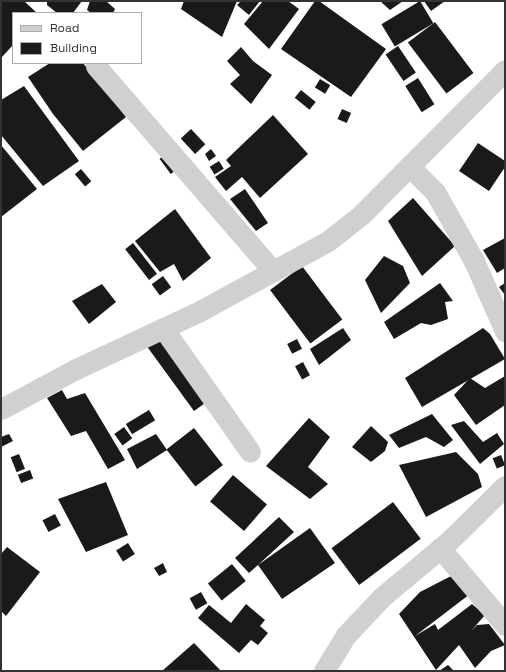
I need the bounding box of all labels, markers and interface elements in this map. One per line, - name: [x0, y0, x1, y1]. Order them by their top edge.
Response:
- legend: [12, 12, 142, 64]
- text: Road: [50, 20, 79, 36]
- text: Building: [50, 40, 97, 56]

